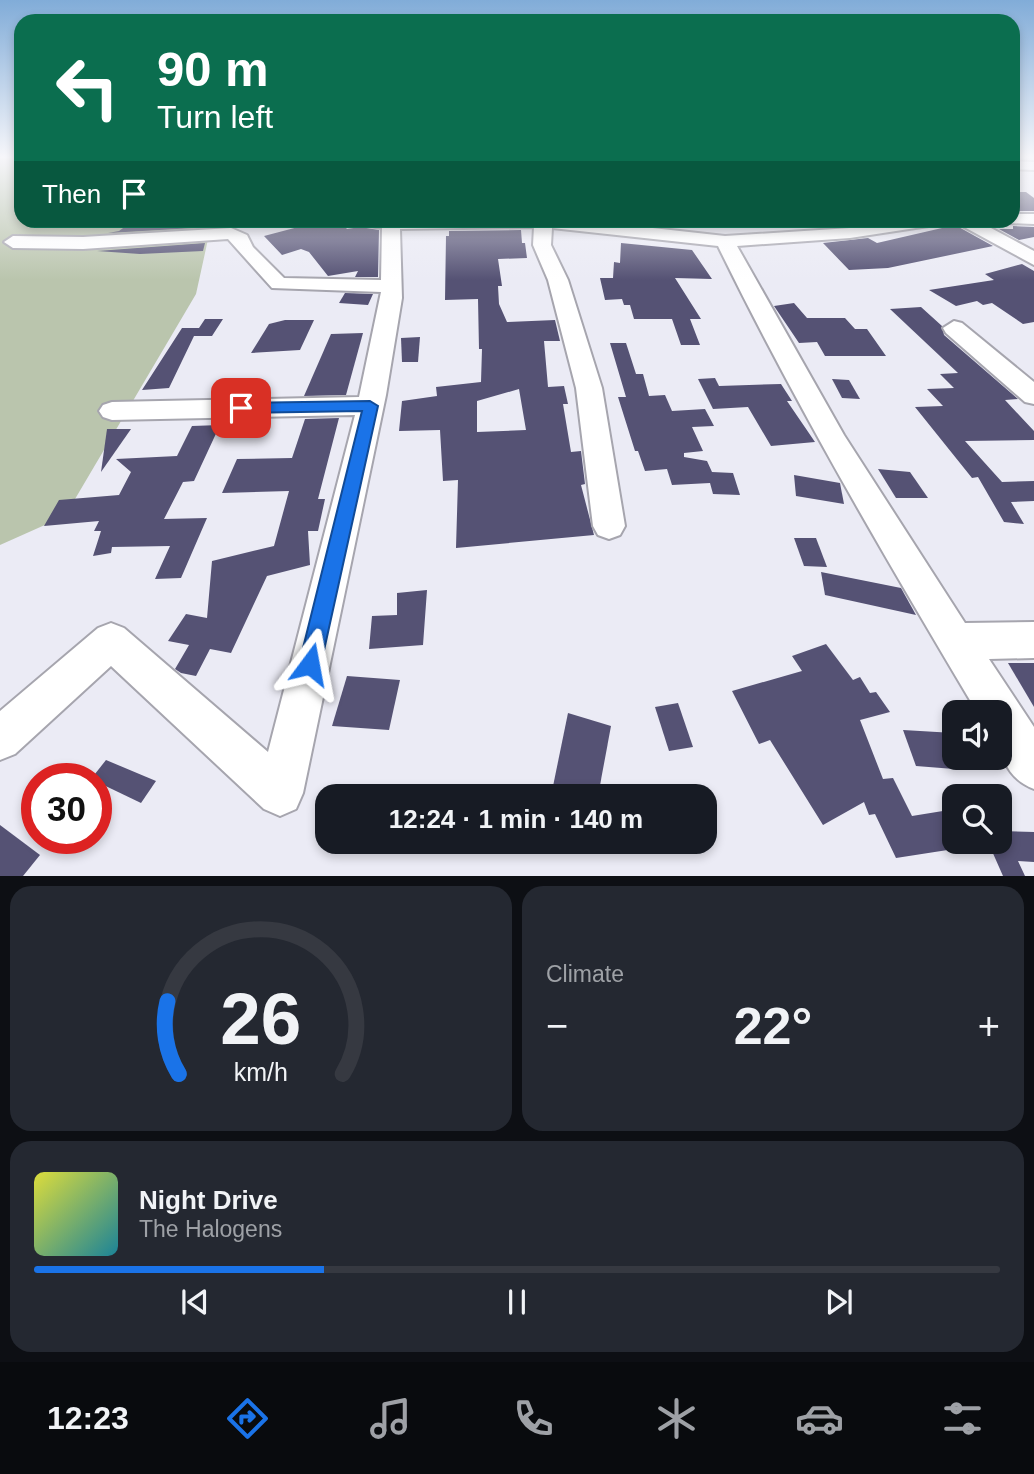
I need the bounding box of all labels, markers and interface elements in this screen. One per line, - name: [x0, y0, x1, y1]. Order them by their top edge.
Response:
- icon: left: [42, 42, 133, 133]
- text: 90 m: [157, 42, 269, 96]
- text: Turn left: [157, 99, 273, 135]
- icon: arrive: [115, 175, 153, 213]
- text: Then: [42, 179, 101, 209]
- pin: [211, 378, 271, 438]
- icon: arrive: [222, 389, 260, 427]
- position arrow: [273, 627, 347, 701]
- map controls: [942, 700, 1012, 854]
- button: sound: [942, 700, 1012, 770]
- speed limit sign: 30: [21, 763, 112, 854]
- button: search: [942, 784, 1012, 854]
- text: 12:24 · 1 min · 140 m: [389, 804, 643, 834]
- text: Climate: [546, 961, 624, 987]
- text: 26: [221, 979, 301, 1060]
- text: 22°: [734, 997, 812, 1055]
- text: −: [546, 1005, 568, 1047]
- text: +: [978, 1005, 1000, 1047]
- text: km/h: [234, 1058, 288, 1086]
- text: Night Drive: [139, 1185, 278, 1215]
- text: The Halogens: [139, 1216, 282, 1242]
- icon: previous: [176, 1283, 214, 1321]
- icon: pause: [498, 1283, 536, 1321]
- icon: next: [820, 1283, 858, 1321]
- icon: directions: [223, 1394, 272, 1443]
- icon: music: [366, 1394, 415, 1443]
- icon: phone: [509, 1394, 558, 1443]
- icon: climate: [652, 1394, 701, 1443]
- icon: car: [795, 1394, 844, 1443]
- icon: filters: [938, 1394, 987, 1443]
- text: 12:23: [47, 1400, 129, 1436]

